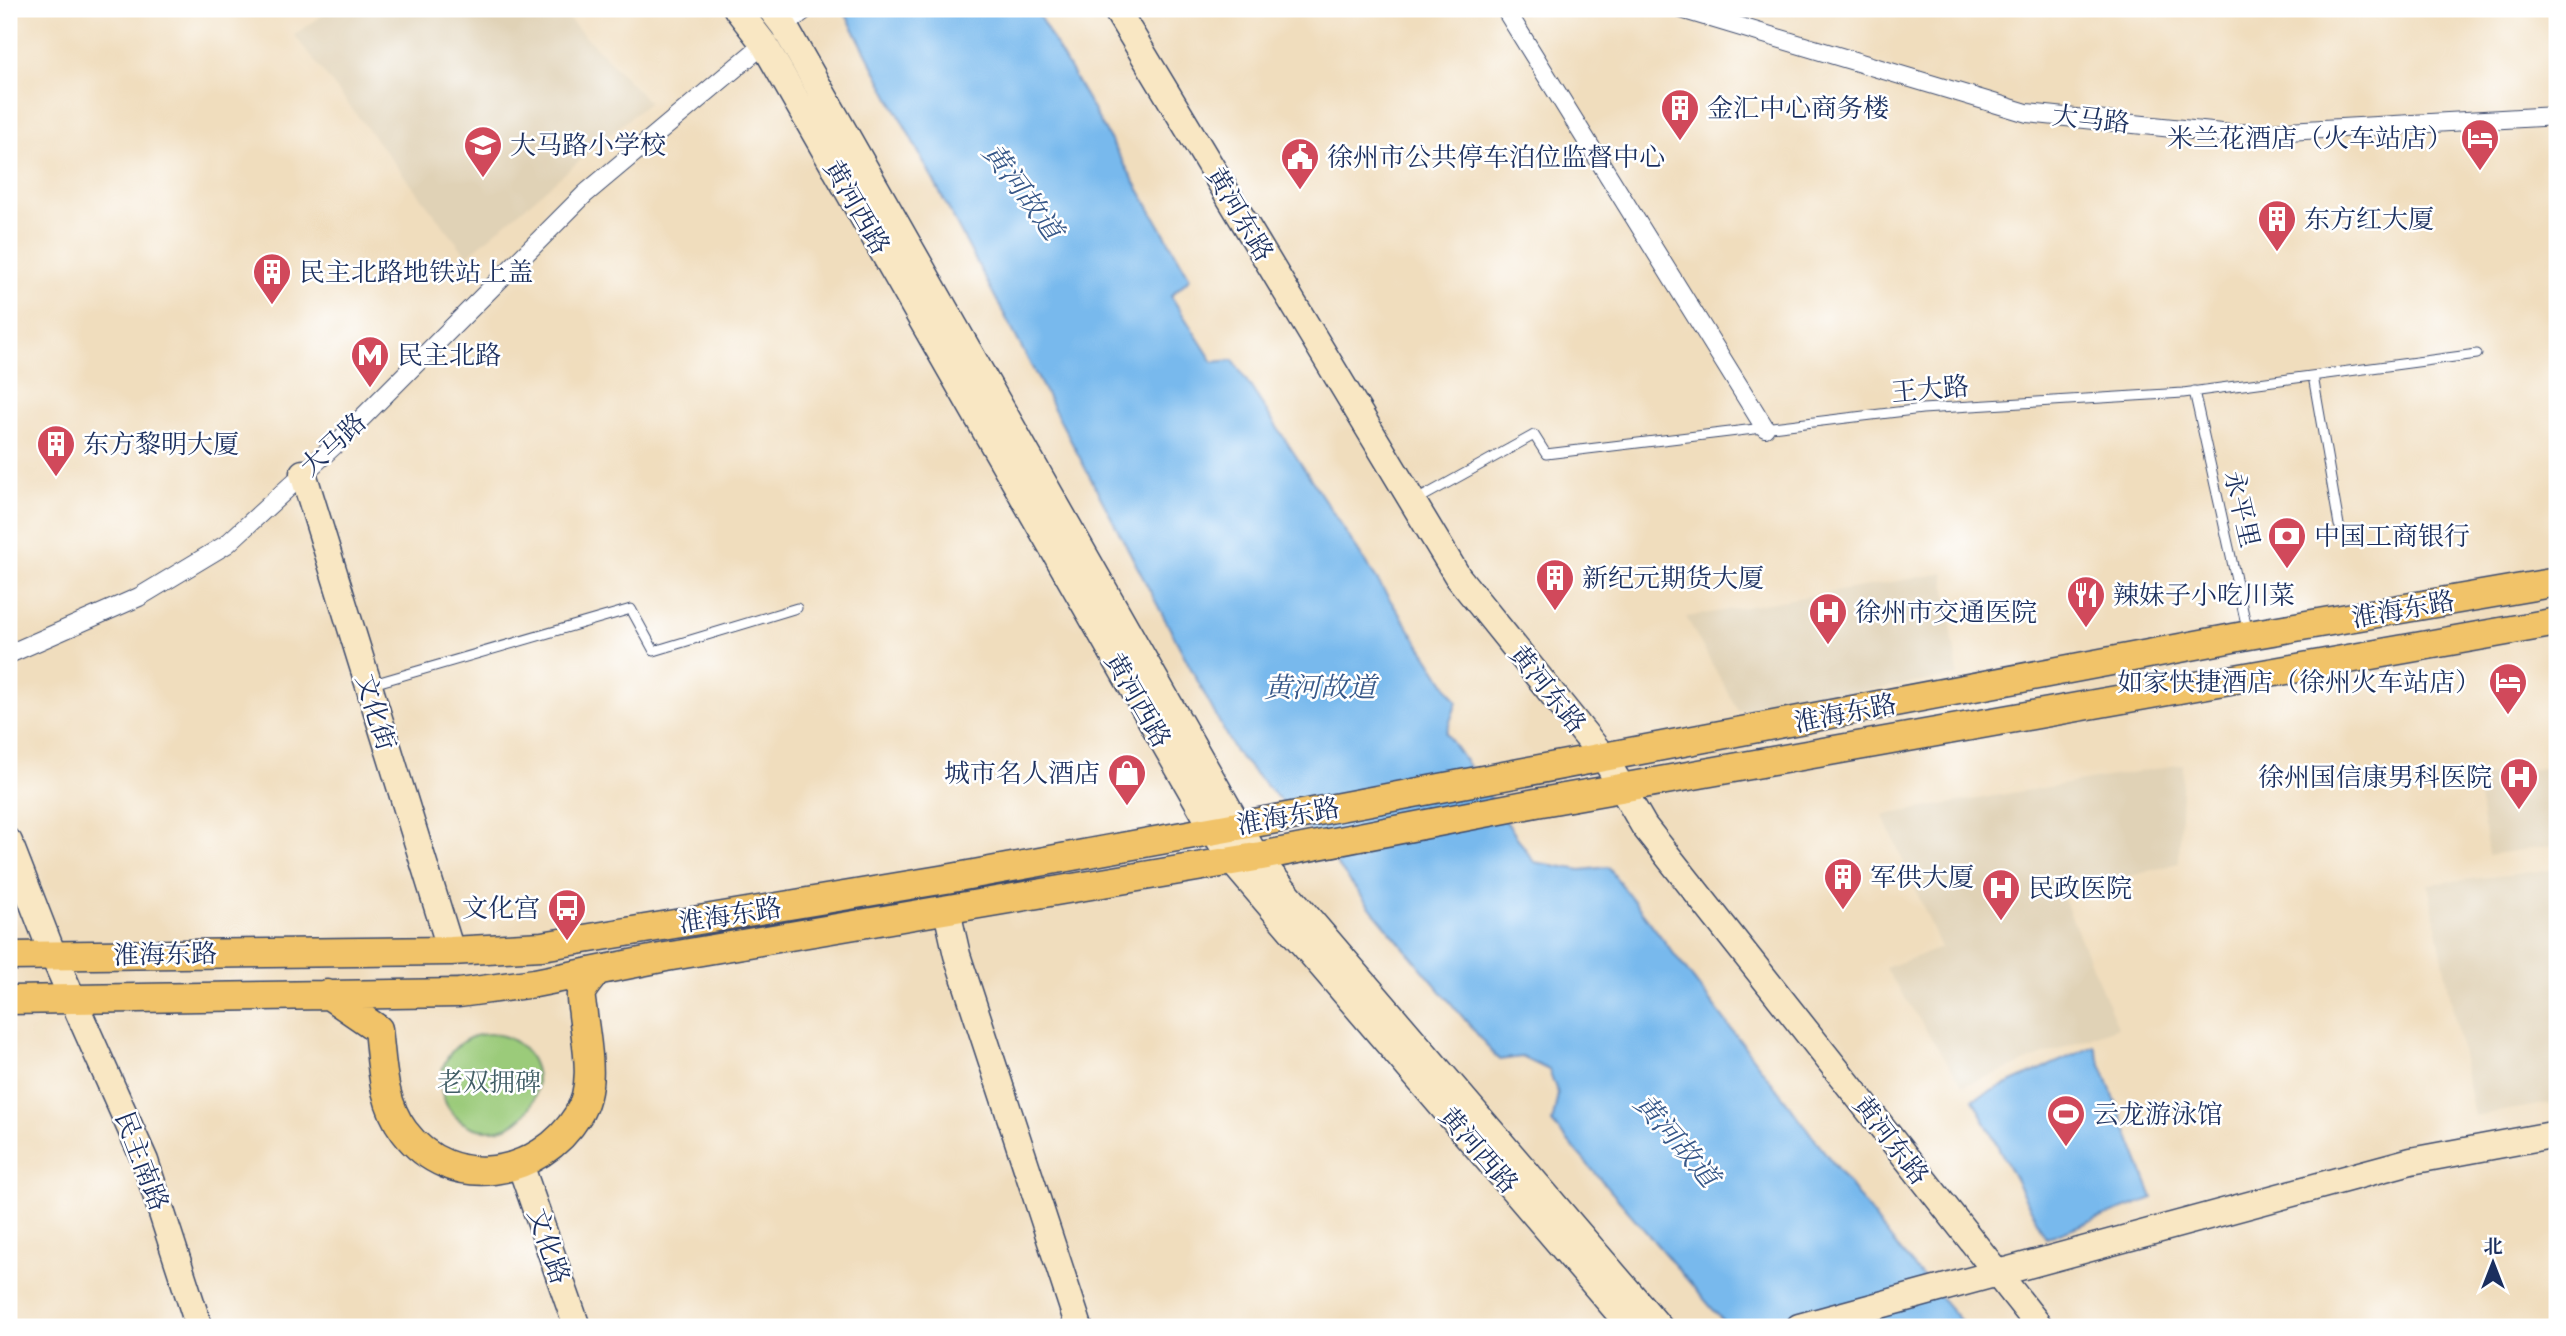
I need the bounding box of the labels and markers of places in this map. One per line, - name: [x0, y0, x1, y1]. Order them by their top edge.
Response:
- building icon: 金汇中心商务楼: [1659, 87, 1701, 142]
- place label: 金汇中心商务楼: [1707, 91, 1889, 125]
- hotel icon: 米兰花酒店（火车站店）: [2459, 117, 2501, 172]
- place label: 米兰花酒店（火车站店）: [2167, 121, 2453, 155]
- school or university icon: 大马路小学校: [462, 124, 504, 179]
- place label: 大马路小学校: [510, 128, 666, 162]
- public building icon: 徐州市公共停车泊位监督中心: [1279, 136, 1321, 191]
- place label: 徐州市公共停车泊位监督中心: [1327, 140, 1665, 174]
- building icon: 东方红大厦: [2256, 198, 2298, 253]
- place label: 东方红大厦: [2304, 202, 2434, 236]
- building icon: 民主北路地铁站上盖: [251, 251, 293, 306]
- place label: 民主北路地铁站上盖: [299, 255, 533, 289]
- metro station icon: 民主北路: [349, 334, 391, 389]
- place label: 民主北路: [397, 338, 501, 372]
- building icon: 东方黎明大厦: [35, 423, 77, 478]
- place label: 东方黎明大厦: [83, 427, 239, 461]
- bank icon: 中国工商银行: [2266, 515, 2308, 570]
- place label: 中国工商银行: [2314, 519, 2470, 553]
- building icon: 新纪元期货大厦: [1534, 557, 1576, 612]
- place label: 新纪元期货大厦: [1582, 561, 1764, 595]
- restaurant icon: 辣妹子小吃川菜: [2065, 574, 2107, 629]
- place label: 辣妹子小吃川菜: [2113, 578, 2295, 612]
- hospital icon: 徐州市交通医院: [1807, 591, 1849, 646]
- place label: 徐州市交通医院: [1855, 595, 2037, 629]
- hotel icon: 如家快捷酒店（徐州火车站店）: [2487, 661, 2529, 716]
- place label: 如家快捷酒店（徐州火车站店）: [2117, 665, 2481, 699]
- shop icon: 城市名人酒店: [1106, 752, 1148, 807]
- place label: 城市名人酒店: [944, 756, 1100, 790]
- hospital icon: 徐州国信康男科医院: [2498, 756, 2540, 811]
- place label: 徐州国信康男科医院: [2258, 760, 2492, 794]
- building icon: 军供大厦: [1822, 856, 1864, 911]
- place label: 军供大厦: [1870, 860, 1974, 894]
- hospital icon: 民政医院: [1980, 867, 2022, 922]
- place label: 民政医院: [2028, 871, 2132, 905]
- bus stop icon: 文化宫: [546, 887, 588, 942]
- place label: 文化宫: [462, 891, 540, 925]
- sports icon: 云龙游泳馆: [2045, 1093, 2087, 1148]
- place label: 云龙游泳馆: [2093, 1097, 2223, 1131]

